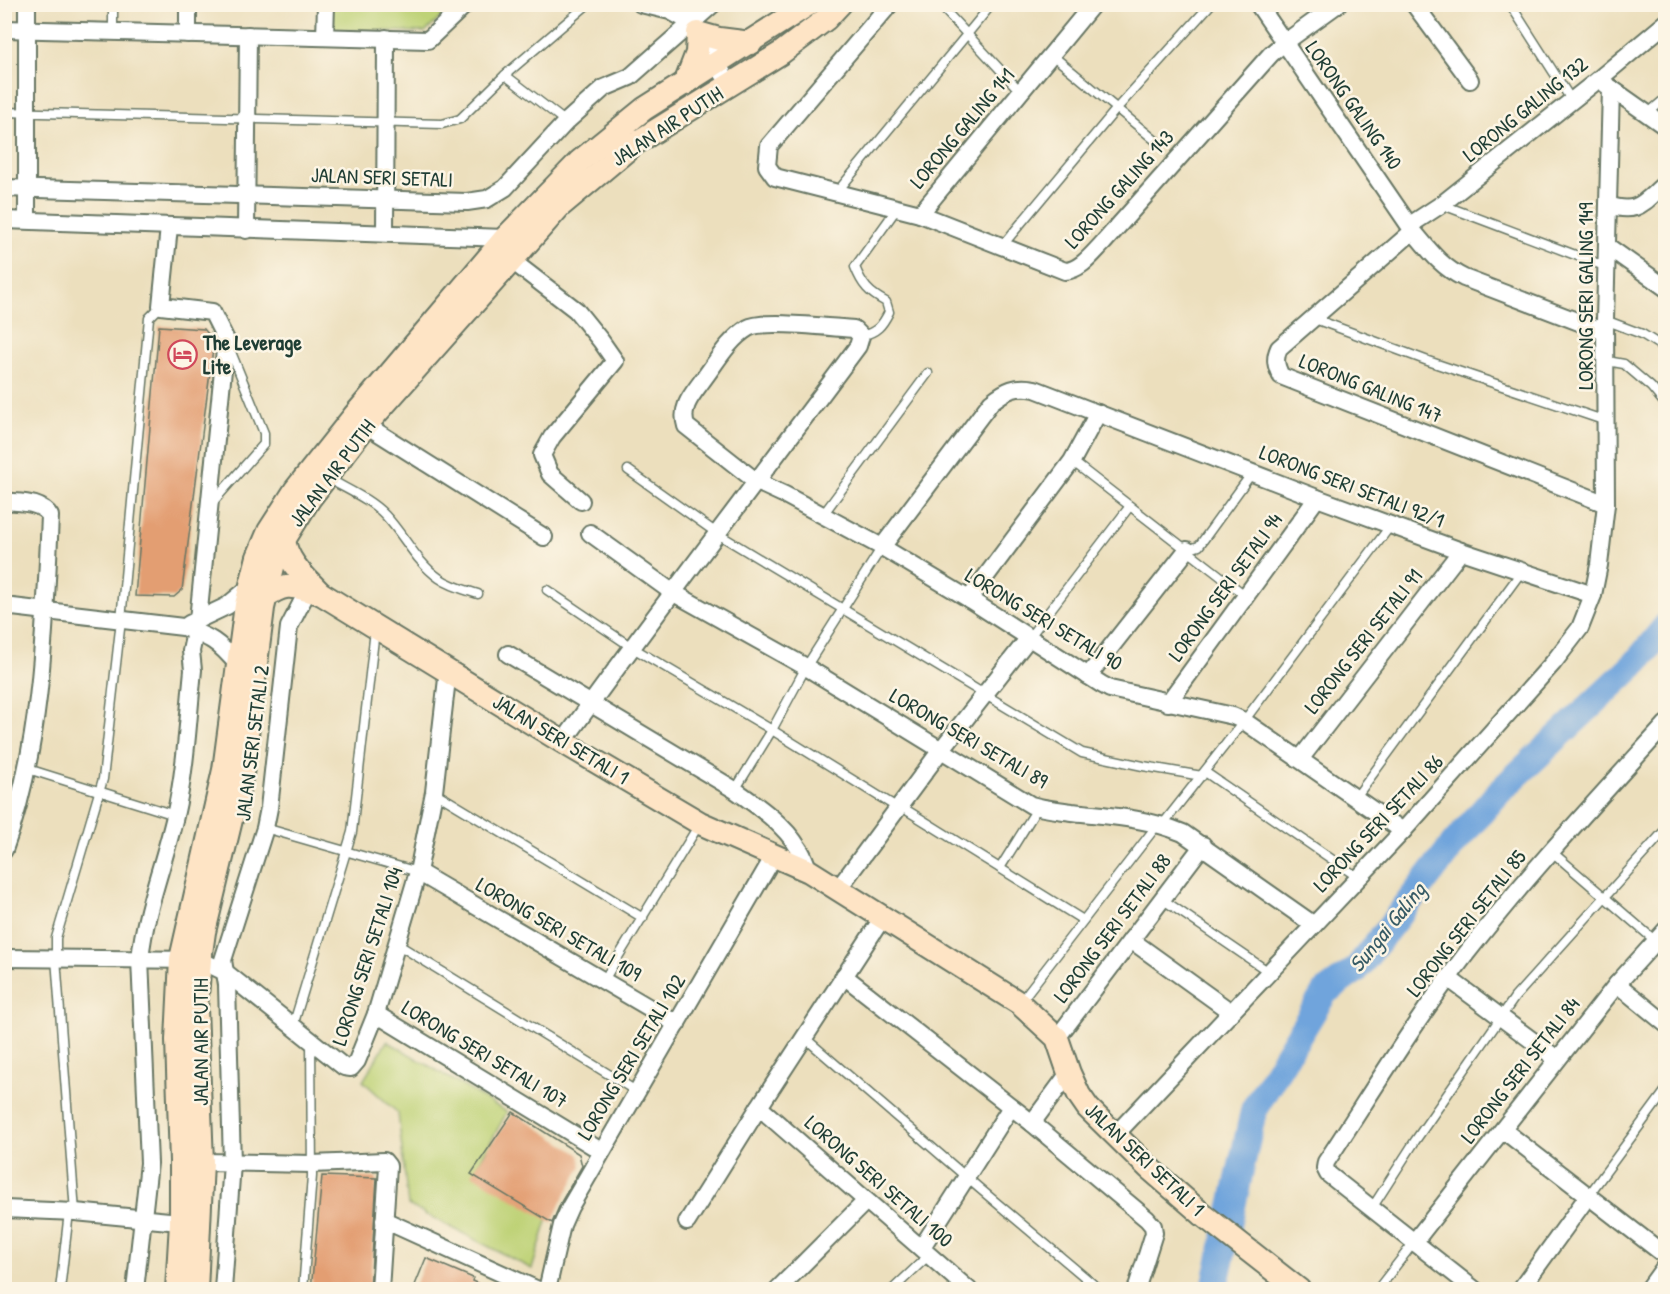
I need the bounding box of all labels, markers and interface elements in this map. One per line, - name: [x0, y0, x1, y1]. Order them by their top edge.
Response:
- street label: LORONG GALING 140: [1299, 35, 1409, 175]
- street label: LORONG GALING 132: [1457, 50, 1594, 168]
- street label: LORONG GALING 141: [903, 62, 1021, 194]
- street label: JALAN AIR PUTIH: [605, 79, 729, 173]
- street label: LORONG GALING 143: [1058, 123, 1180, 255]
- street label: JALAN SERI SETALI: [311, 160, 453, 194]
- street label: LORONG SERI GALING 149: [1571, 202, 1600, 390]
- place label: The Leverage Lite: [202, 328, 302, 381]
- hotel icon: The Leverage Lite: [166, 338, 198, 370]
- street label: LORONG GALING 147: [1295, 346, 1447, 430]
- street label: JALAN AIR PUTIH: [282, 413, 382, 533]
- street label: LORONG SERI SETALI 92/1: [1255, 437, 1449, 535]
- street label: LORONG SERI SETALI 94: [1161, 507, 1289, 667]
- street label: LORONG SERI SETALI 90: [960, 561, 1128, 677]
- street label: LORONG SERI SETALI 91: [1297, 562, 1429, 720]
- street label: JALAN SERI SETALI 2: [228, 663, 276, 823]
- street label: LORONG SERI SETALI 89: [885, 681, 1054, 795]
- street label: JALAN SERI SETALI 1: [487, 687, 635, 791]
- street label: LORONG SERI SETALI 86: [1306, 748, 1450, 898]
- street label: LORONG SERI SETALI 85: [1399, 843, 1533, 1003]
- street label: LORONG SERI SETALI 88: [1046, 847, 1178, 1009]
- street label: LORONG SERI SETALI 104: [324, 863, 410, 1049]
- street label: LORONG SERI SETALI 109: [471, 870, 647, 988]
- water label: Sungai Galing: [1342, 875, 1433, 978]
- street label: LORONG SERI SETALI 102: [570, 969, 692, 1145]
- street label: JALAN AIR PUTIH: [186, 978, 215, 1106]
- street label: LORONG SERI SETALI 84: [1454, 991, 1586, 1149]
- street label: LORONG SERI SETALI 107: [397, 993, 573, 1115]
- street label: JALAN SERI SETALI 1: [1079, 1096, 1211, 1222]
- street label: LORONG SERI SETALI 100: [799, 1108, 959, 1254]

